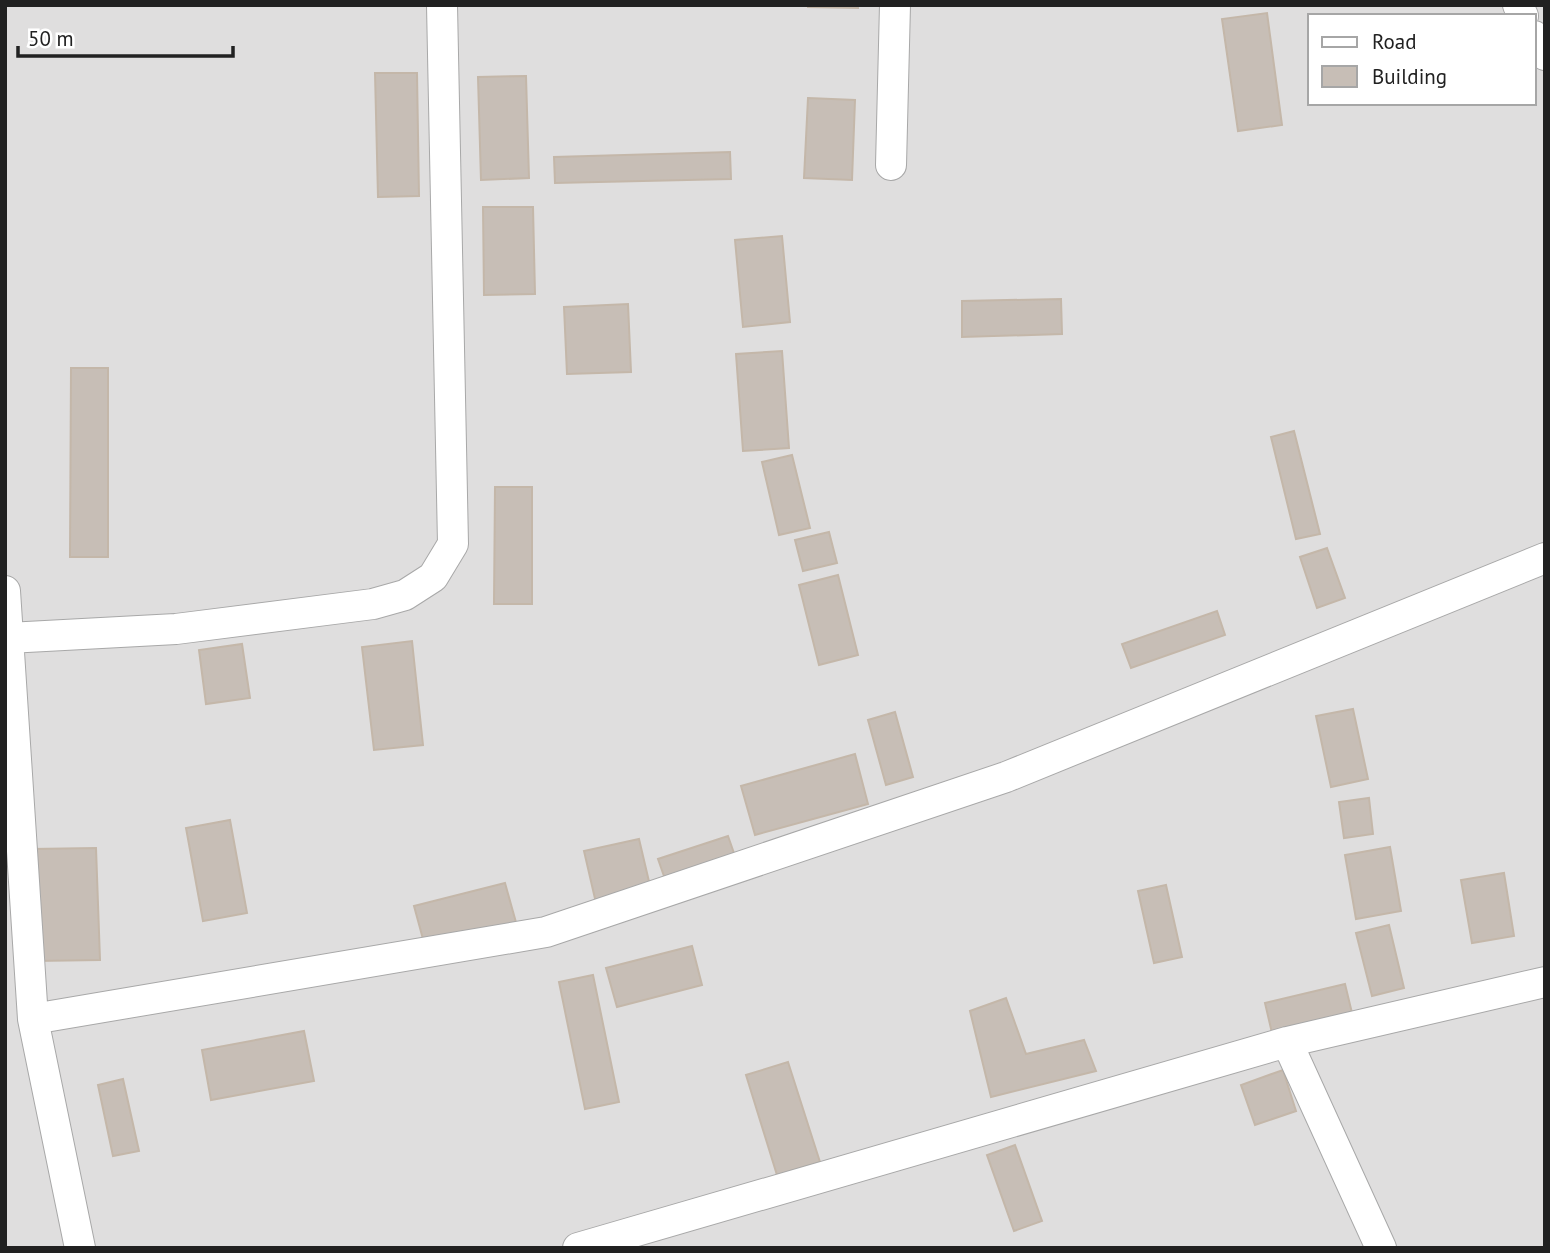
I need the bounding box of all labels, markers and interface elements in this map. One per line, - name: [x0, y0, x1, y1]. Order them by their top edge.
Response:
- scale bar: [18, 14, 233, 58]
- legend: [1308, 14, 1536, 105]
- text: 50 m: [28, 25, 74, 52]
- text: Road: [1372, 28, 1416, 55]
- text: Building: [1372, 63, 1447, 90]

